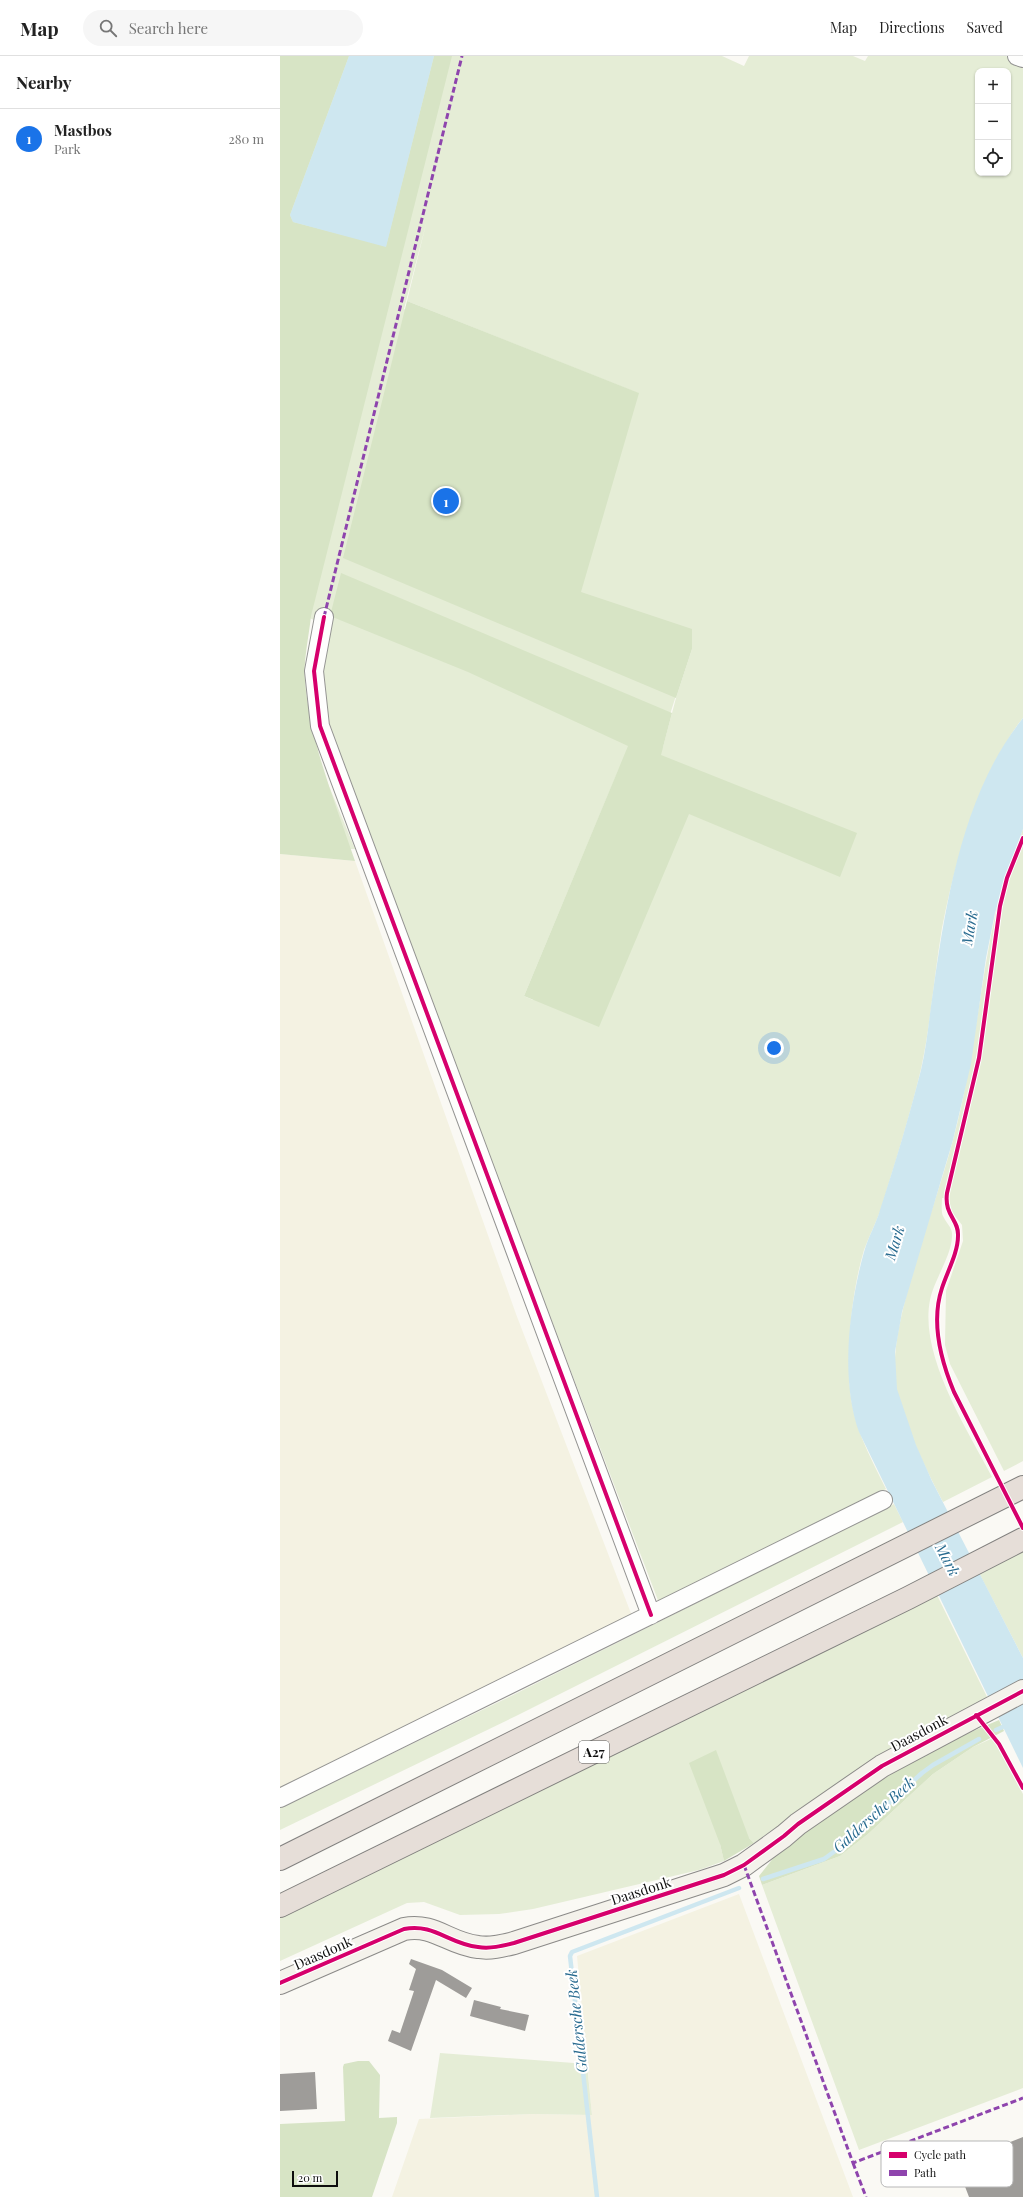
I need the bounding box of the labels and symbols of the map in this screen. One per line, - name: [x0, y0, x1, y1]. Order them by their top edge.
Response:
- pin: 1: [433, 486, 459, 516]
- water label: Mark: [956, 909, 982, 948]
- your location: [764, 1038, 784, 1058]
- water label: Mark: [879, 1223, 909, 1263]
- water label: Mark: [930, 1539, 965, 1580]
- street label: Daasdonk: [887, 1709, 951, 1756]
- road number: A27: [579, 1741, 609, 1763]
- water label: Galdersche Beek: [828, 1772, 919, 1857]
- street label: Daasdonk: [608, 1872, 674, 1909]
- street label: Daasdonk: [291, 1931, 355, 1974]
- water label: Galdersche Beek: [561, 1968, 591, 2074]
- legend: [881, 2141, 1013, 2187]
- text: Cycle path: [914, 2147, 966, 2162]
- text: Path: [914, 2165, 937, 2180]
- scale bar: [292, 2169, 338, 2188]

